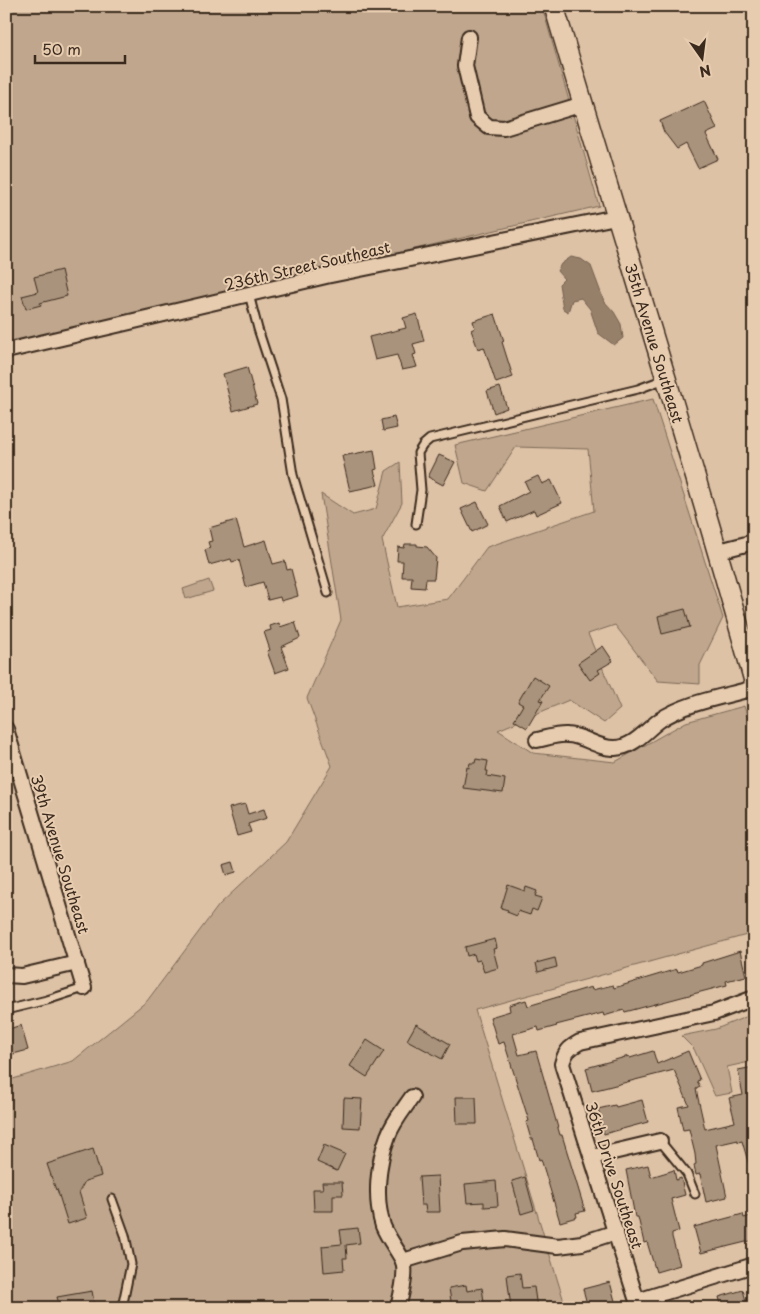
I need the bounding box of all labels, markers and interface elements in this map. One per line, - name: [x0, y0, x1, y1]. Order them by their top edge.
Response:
- scale bar: [35, 32, 125, 64]
- north arrow: [678, 32, 728, 82]
- text: 50 m: [42, 37, 81, 60]
- text: N: [697, 60, 713, 83]
- street label: 236th Street Southeast: [222, 235, 392, 295]
- street label: 35th Avenue Southeast: [620, 260, 690, 426]
- street label: 39th Avenue Southeast: [26, 772, 96, 936]
- street label: 36th Drive Southeast: [580, 1098, 650, 1252]

